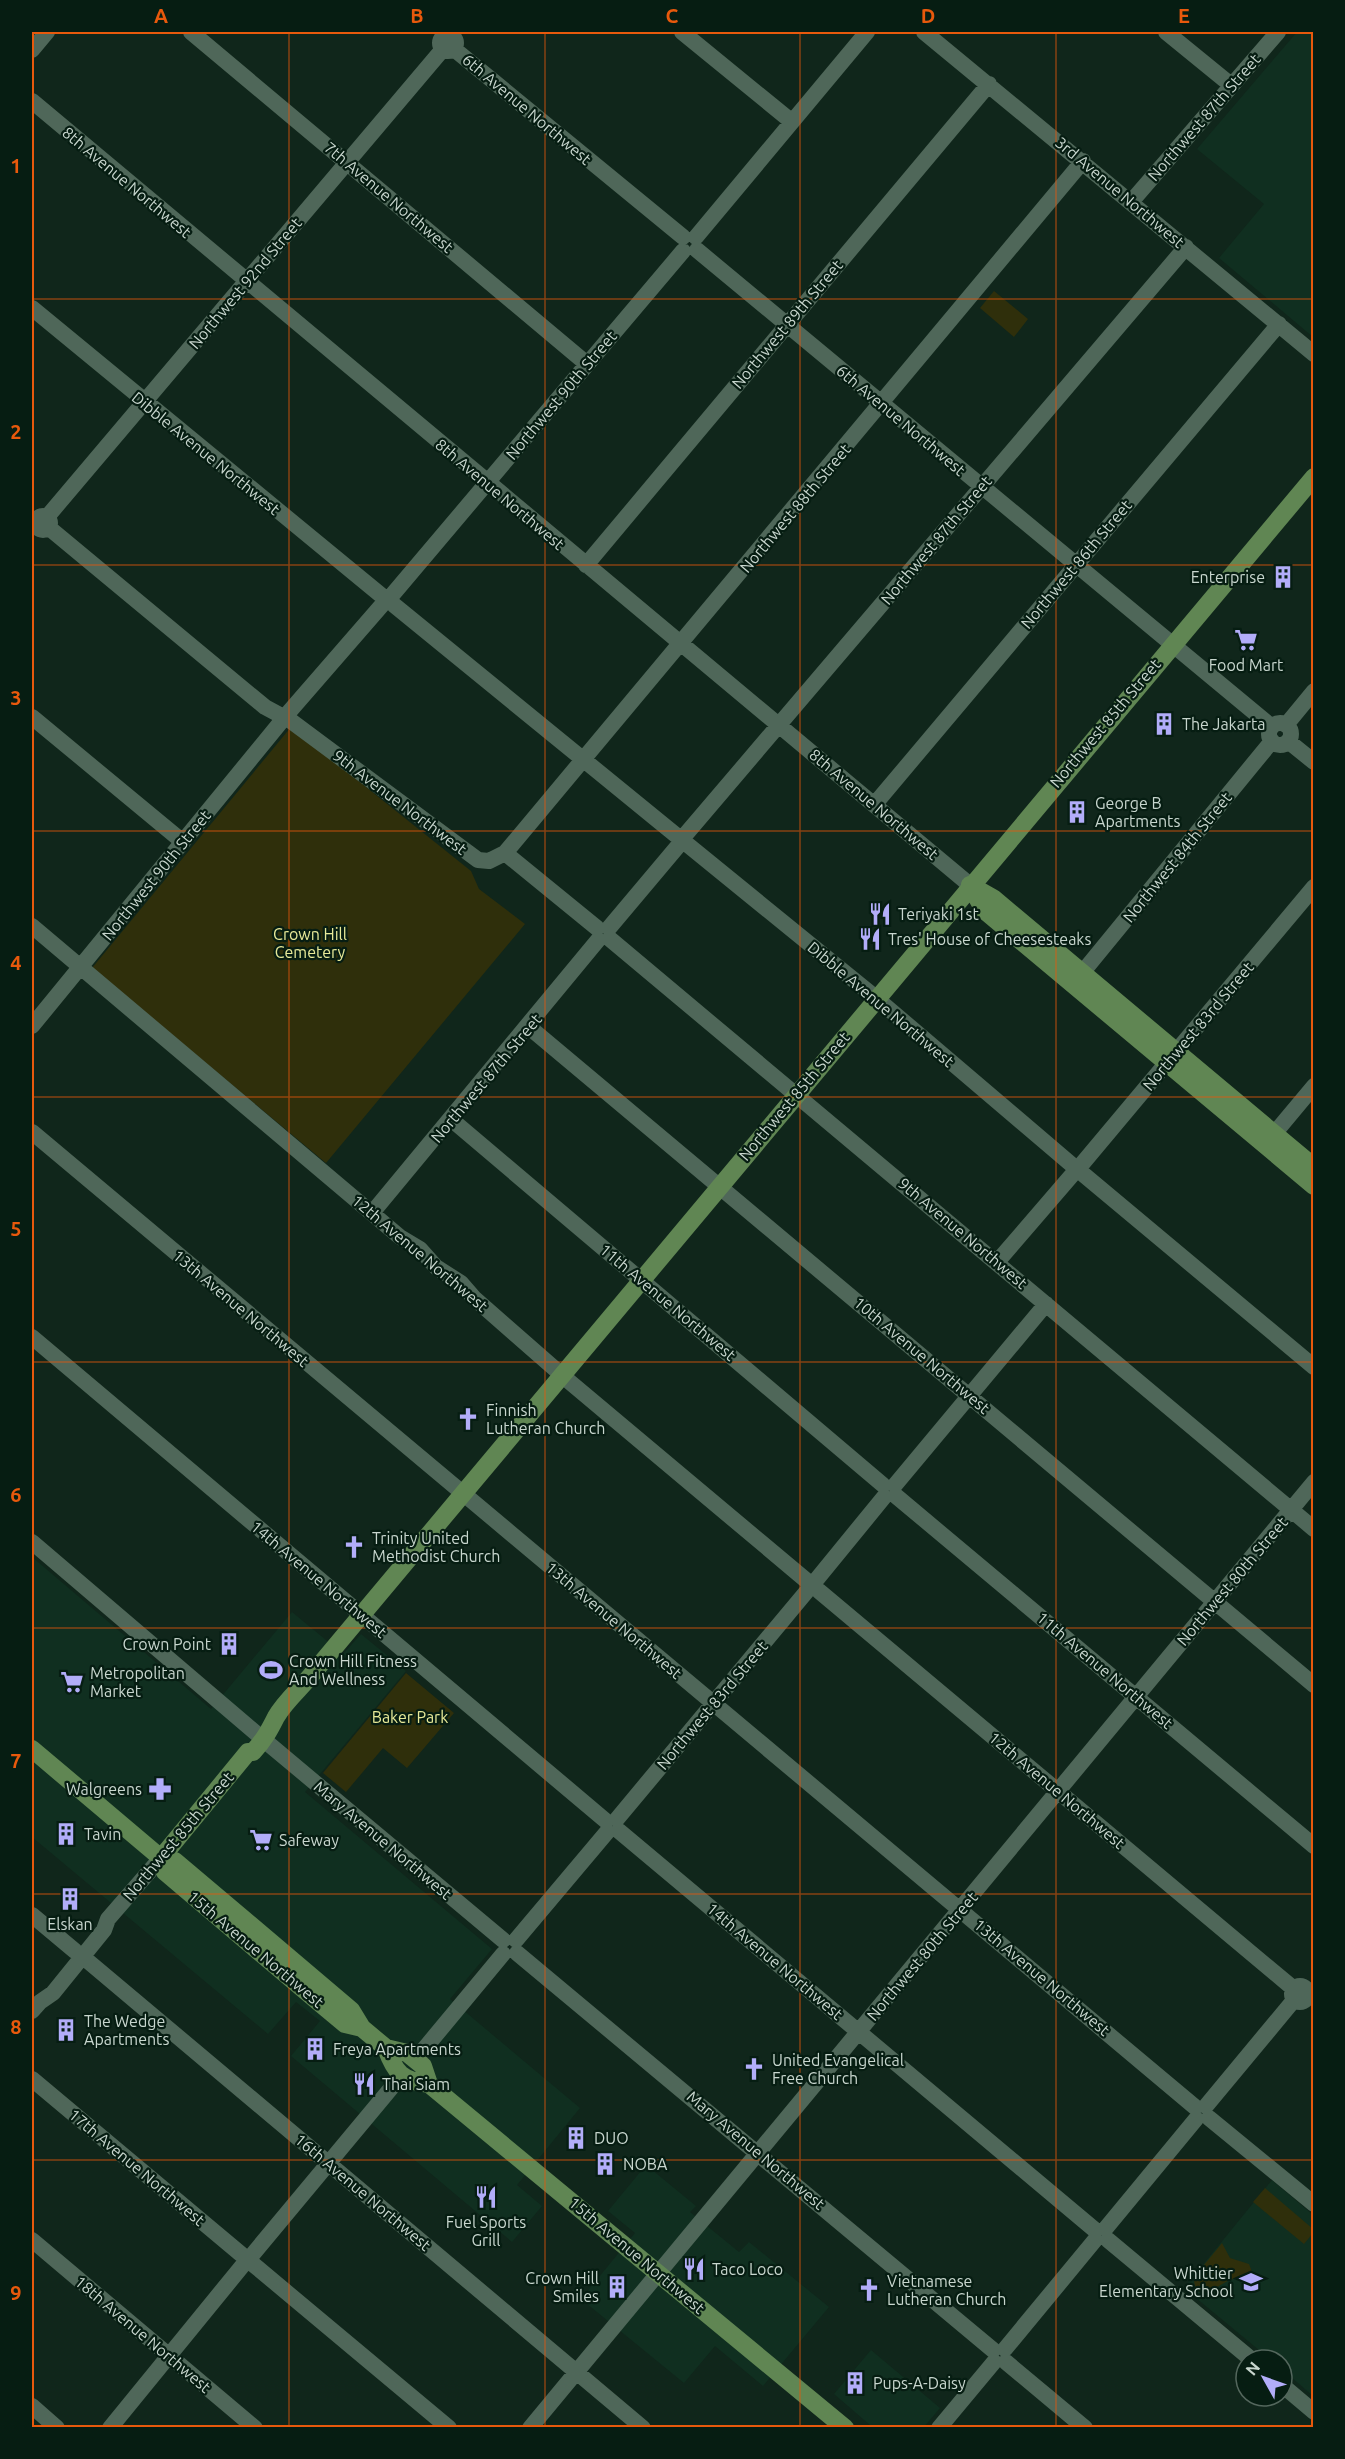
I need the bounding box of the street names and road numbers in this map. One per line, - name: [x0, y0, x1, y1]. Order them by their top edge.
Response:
- street label: Northwest 87th Street: [1144, 49, 1264, 184]
- street label: 6th Avenue Northwest: [459, 50, 596, 169]
- street label: 8th Avenue Northwest: [59, 123, 196, 242]
- street label: 3rd Avenue Northwest: [1052, 133, 1189, 252]
- street label: 7th Avenue Northwest: [321, 138, 458, 257]
- street label: Northwest 92nd Street: [185, 213, 305, 352]
- street label: Northwest 89th Street: [728, 256, 846, 392]
- street label: Northwest 90th Street: [502, 327, 620, 463]
- street label: 6th Avenue Northwest: [833, 361, 970, 480]
- street label: Dibble Avenue Northwest: [128, 388, 284, 519]
- street label: 8th Avenue Northwest: [432, 435, 569, 554]
- street label: Northwest 88th Street: [736, 440, 854, 576]
- street label: Northwest 87th Street: [877, 472, 995, 608]
- street label: Northwest 86th Street: [1017, 496, 1135, 632]
- street label: Northwest 85th Street: [1046, 655, 1164, 791]
- street label: 8th Avenue Northwest: [806, 745, 943, 864]
- street label: 9th Avenue Northwest: [330, 746, 471, 858]
- street label: Northwest 84th Street: [1119, 788, 1235, 926]
- street label: Northwest 90th Street: [98, 806, 214, 944]
- street label: Dibble Avenue Northwest: [804, 938, 958, 1071]
- street label: Northwest 83rd Street: [1139, 958, 1257, 1094]
- street label: Northwest 87th Street: [427, 1010, 545, 1146]
- street label: Northwest 85th Street: [735, 1028, 853, 1164]
- street label: 9th Avenue Northwest: [895, 1174, 1032, 1293]
- street label: 12th Avenue Northwest: [349, 1191, 492, 1315]
- street label: 11th Avenue Northwest: [597, 1240, 740, 1364]
- street label: 13th Avenue Northwest: [170, 1246, 313, 1370]
- street label: 10th Avenue Northwest: [851, 1293, 994, 1417]
- street label: Northwest 80th Street: [1173, 1513, 1291, 1649]
- street label: 14th Avenue Northwest: [248, 1517, 391, 1641]
- street label: 13th Avenue Northwest: [543, 1558, 686, 1682]
- street label: 11th Avenue Northwest: [1034, 1608, 1177, 1732]
- street label: Northwest 83rd Street: [653, 1637, 771, 1773]
- street label: 12th Avenue Northwest: [986, 1728, 1129, 1852]
- street label: Northwest 85th Street: [119, 1768, 237, 1904]
- street label: Mary Avenue Northwest: [310, 1777, 456, 1903]
- street label: 15th Avenue Northwest: [185, 1887, 328, 2011]
- street label: Northwest 80th Street: [863, 1888, 981, 2024]
- street label: 14th Avenue Northwest: [704, 1899, 847, 2023]
- street label: 13th Avenue Northwest: [971, 1915, 1114, 2039]
- street label: Mary Avenue Northwest: [683, 2087, 829, 2213]
- street label: 17th Avenue Northwest: [66, 2105, 209, 2229]
- street label: 16th Avenue Northwest: [292, 2130, 435, 2254]
- street label: 15th Avenue Northwest: [566, 2193, 709, 2317]
- street label: 18th Avenue Northwest: [72, 2272, 215, 2396]

